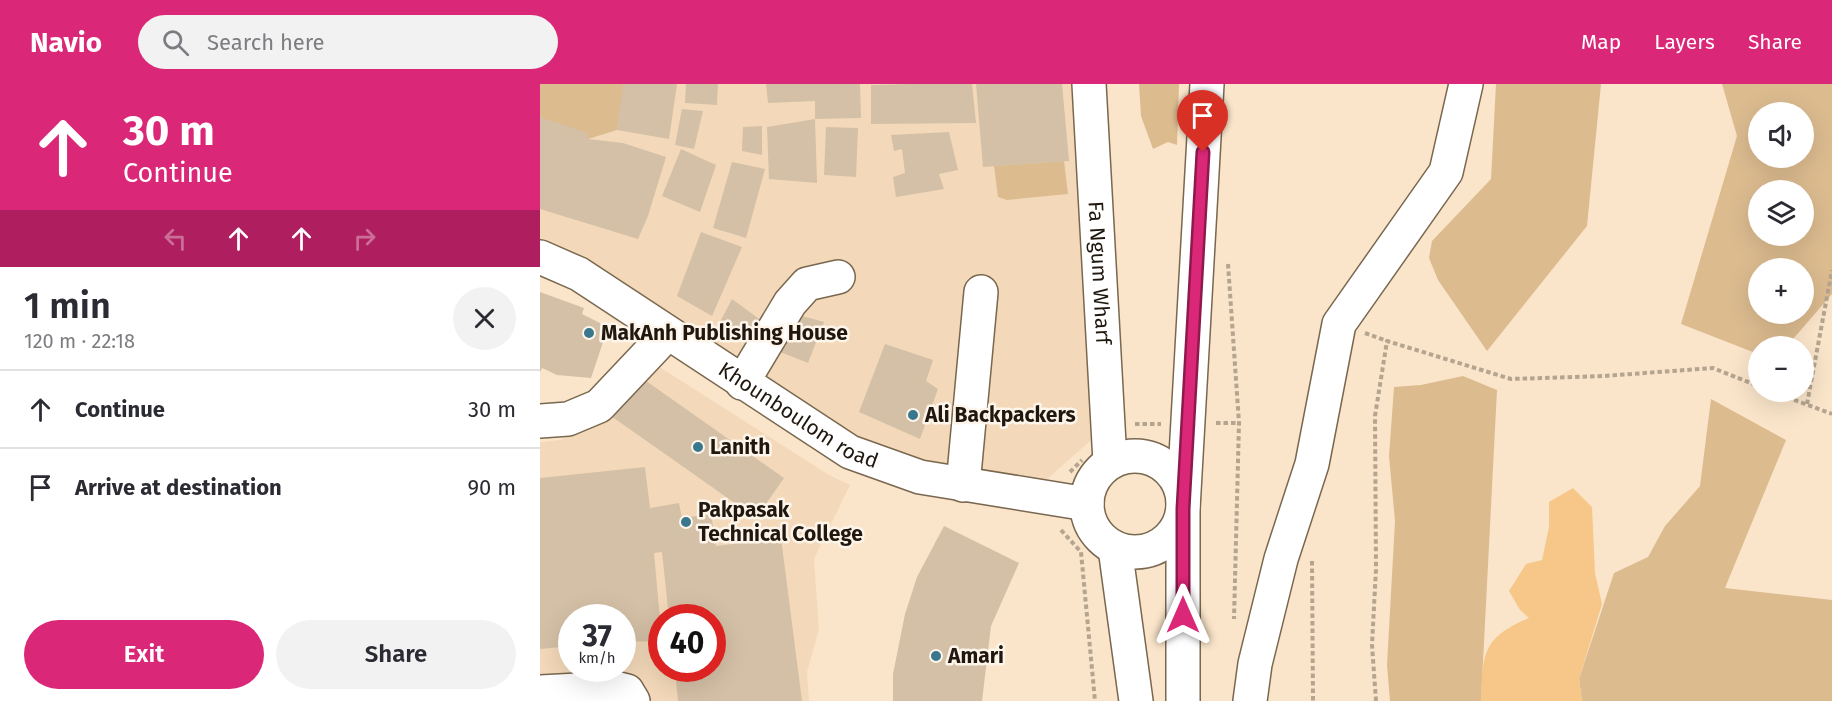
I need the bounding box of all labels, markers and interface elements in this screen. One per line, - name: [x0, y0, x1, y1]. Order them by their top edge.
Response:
- search box: [138, 15, 558, 69]
- text: Navio: [30, 26, 102, 59]
- icon: search: [159, 26, 192, 59]
- text: Search here: [207, 29, 325, 56]
- text: Map: [1581, 29, 1621, 55]
- text: Layers: [1654, 29, 1715, 55]
- text: Share: [1748, 29, 1802, 55]
- pin: [1177, 90, 1228, 152]
- icon: arrive: [1186, 99, 1219, 132]
- map controls: [1748, 102, 1814, 402]
- button: sound: [1748, 102, 1814, 168]
- text: 30 m: [123, 106, 215, 156]
- icon: ahead: [24, 108, 102, 186]
- text: Continue: [123, 157, 233, 189]
- button: layers: [1748, 180, 1814, 246]
- street label: Fa Ngum Wharf: [1083, 200, 1117, 347]
- icon: left: [159, 222, 192, 255]
- icon: ahead: [222, 222, 255, 255]
- icon: ahead: [285, 222, 318, 255]
- icon: right: [348, 222, 381, 255]
- button: +: [1748, 258, 1814, 324]
- text: 1 min: [24, 284, 111, 328]
- button: close: [453, 287, 516, 350]
- place label: MakAnh Publishing House: [601, 320, 848, 346]
- marker: MakAnh Publishing House: [582, 326, 596, 340]
- text: 120 m · 22:18: [24, 329, 135, 353]
- button: −: [1748, 336, 1814, 402]
- street label: Khounboulom road: [714, 356, 882, 474]
- icon: ahead: [24, 393, 57, 426]
- text: Continue: [75, 396, 165, 423]
- text: 30 m: [468, 396, 516, 423]
- place label: Ali Backpackers: [924, 402, 1076, 428]
- marker: Ali Backpackers: [906, 408, 920, 422]
- place label: Lanith: [710, 434, 770, 460]
- marker: Lanith: [691, 440, 705, 454]
- icon: arrive: [24, 471, 57, 504]
- text: Arrive at destination: [75, 474, 282, 501]
- text: 90 m: [467, 474, 516, 501]
- place label: Pakpasak Technical College: [698, 497, 863, 547]
- marker: Pakpasak Technical College: [679, 515, 693, 529]
- position arrow: [1151, 583, 1215, 647]
- speed limit sign: 40: [648, 604, 726, 682]
- text: 37: [582, 618, 612, 654]
- button: Exit: [24, 620, 264, 689]
- button: Share: [276, 620, 516, 689]
- place label: Amari: [947, 643, 1004, 669]
- text: km/h: [578, 649, 616, 667]
- marker: Amari: [929, 649, 943, 663]

